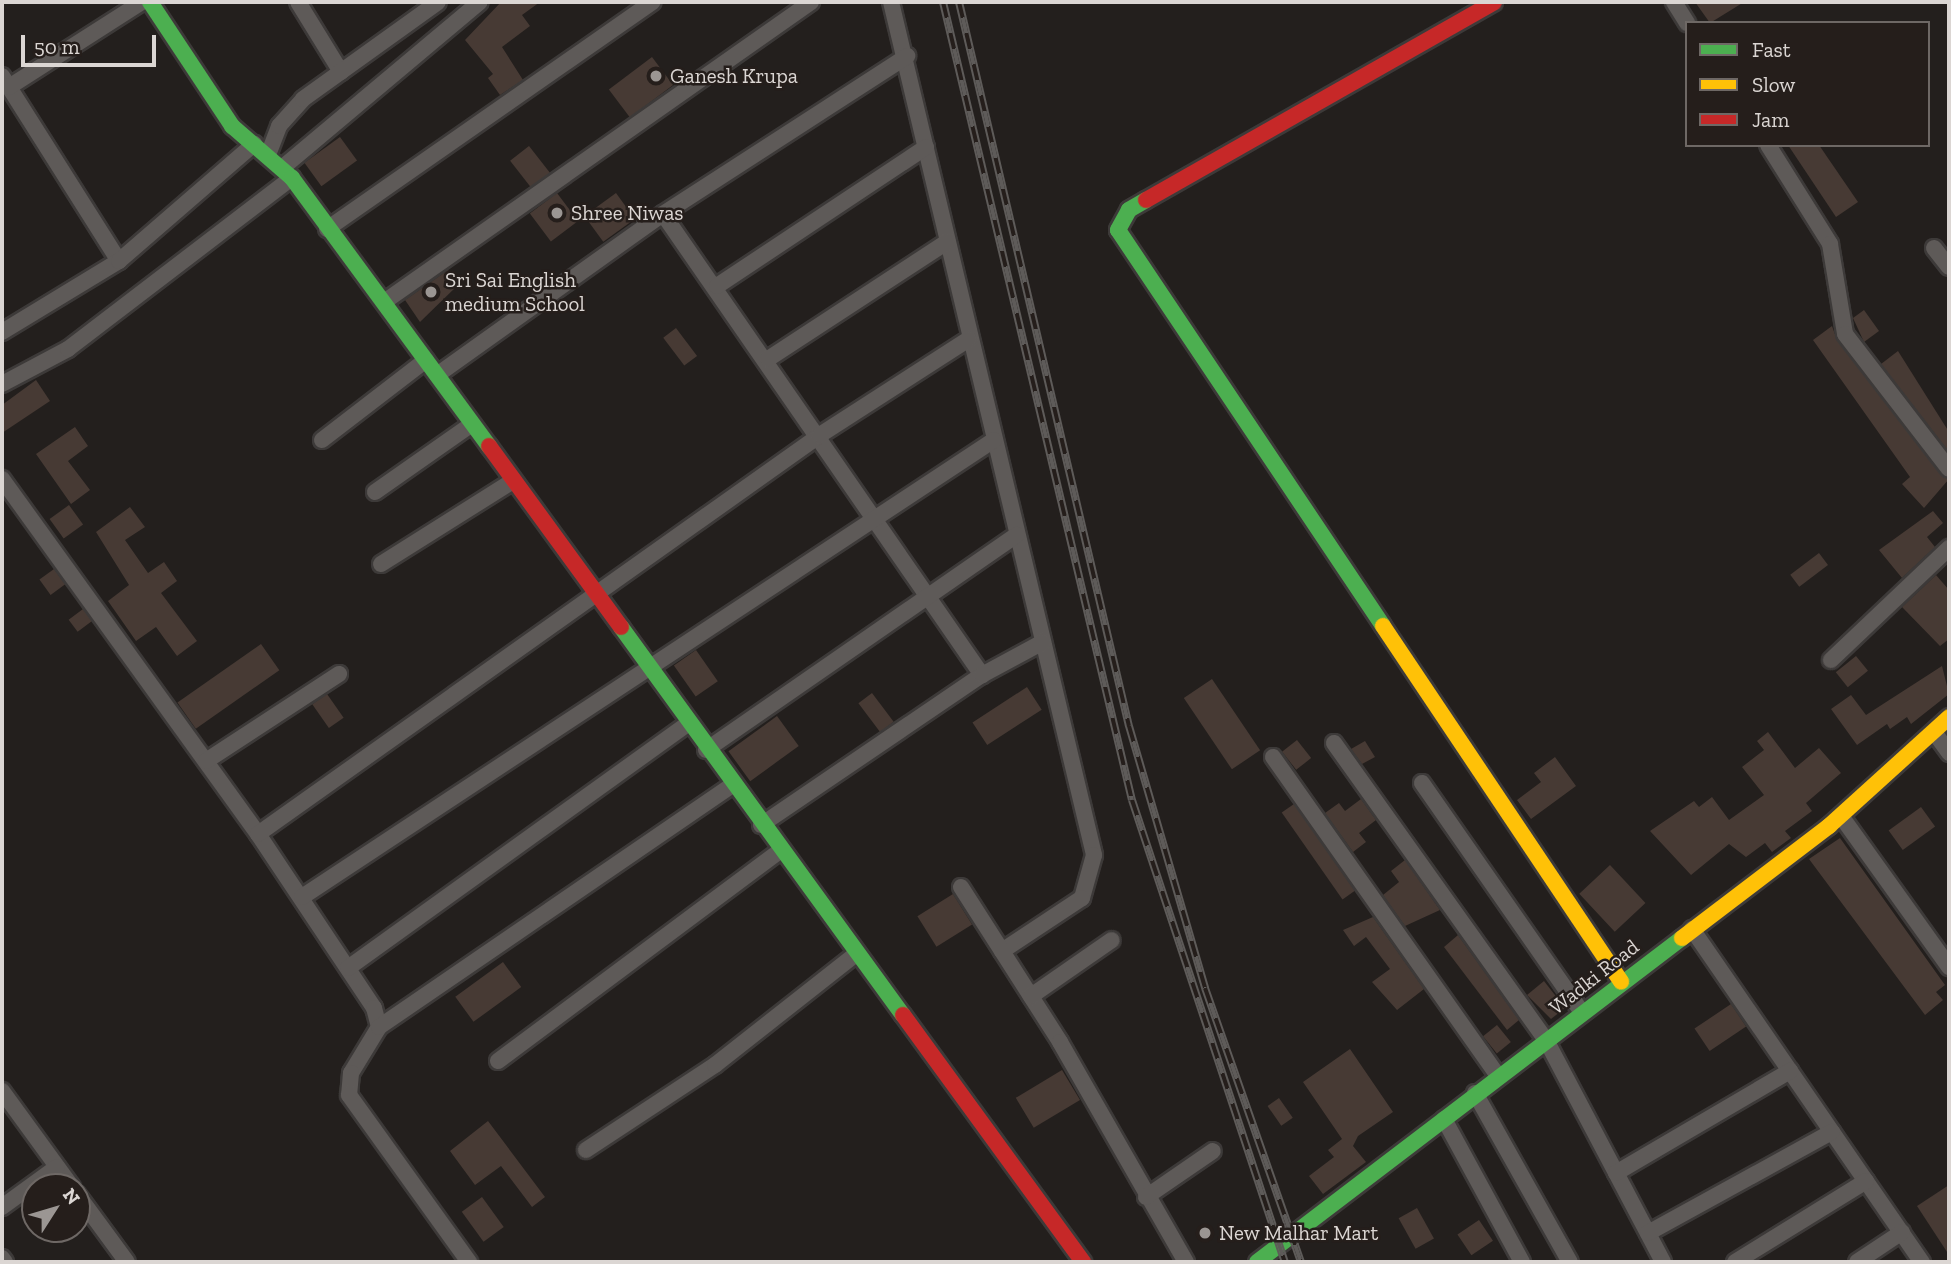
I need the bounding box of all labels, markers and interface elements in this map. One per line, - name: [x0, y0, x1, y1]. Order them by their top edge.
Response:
- scale bar: [24, 21, 159, 65]
- legend: [1685, 21, 1930, 147]
- text: 50 m: [34, 34, 80, 59]
- text: Fast: [1752, 37, 1791, 62]
- place label: Ganesh Krupa: [670, 63, 798, 89]
- marker: Ganesh Krupa: [648, 68, 664, 84]
- text: Slow: [1752, 72, 1795, 97]
- text: Jam: [1752, 107, 1789, 132]
- place label: Shree Niwas: [571, 200, 683, 226]
- marker: Shree Niwas: [549, 205, 565, 221]
- place label: Sri Sai English medium School: [445, 267, 585, 317]
- marker: Sri Sai English medium School: [423, 284, 439, 300]
- street label: Wadki Road: [1544, 934, 1644, 1020]
- north arrow: [21, 1173, 91, 1243]
- text: N: [58, 1184, 85, 1209]
- place label: New Malhar Mart: [1219, 1220, 1379, 1246]
- marker: New Malhar Mart: [1197, 1225, 1213, 1241]

